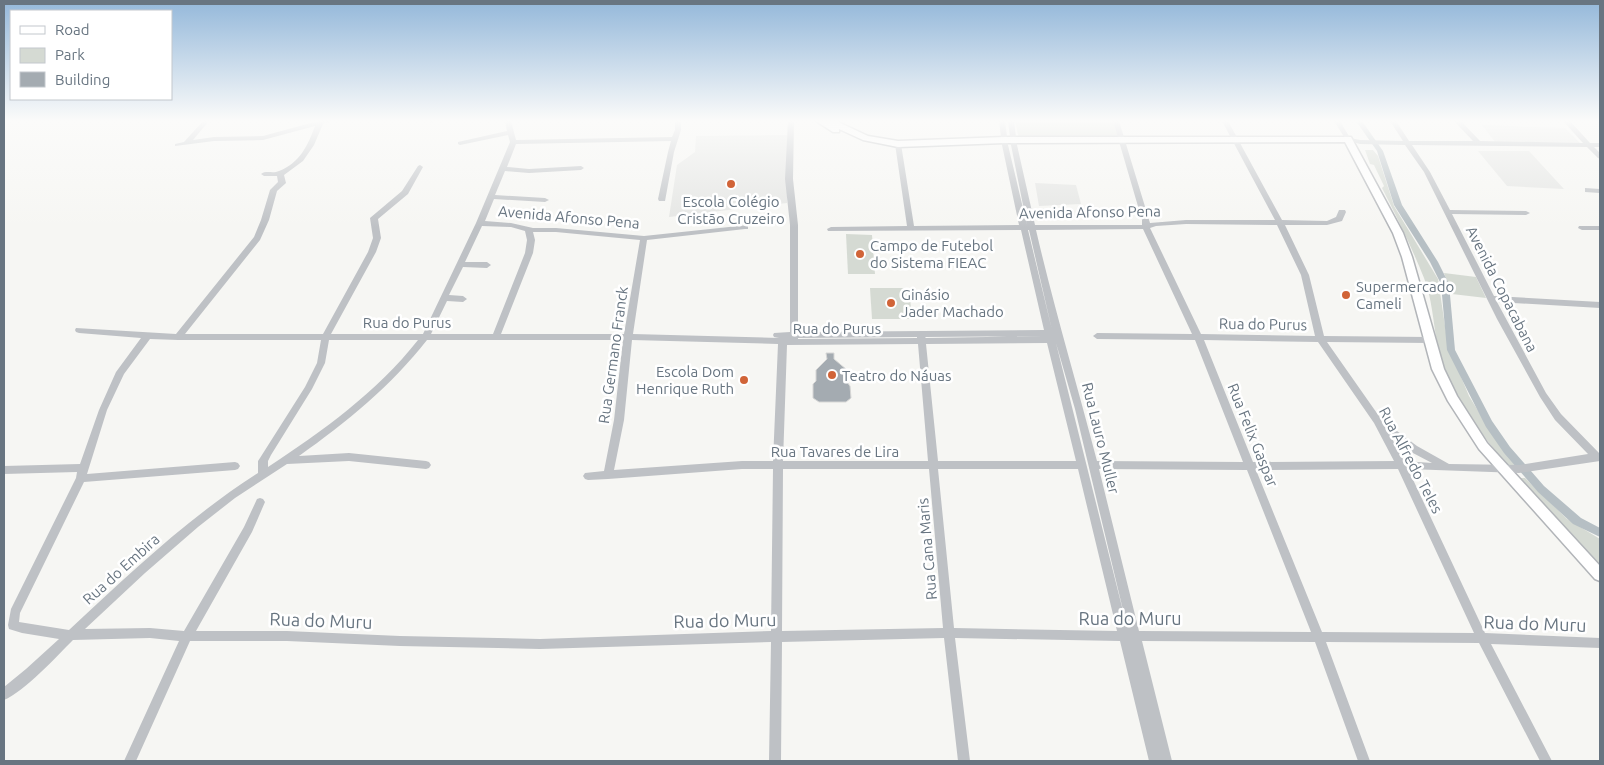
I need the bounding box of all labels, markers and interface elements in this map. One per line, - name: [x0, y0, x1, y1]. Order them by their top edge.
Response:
- legend: [10, 10, 172, 100]
- text: Road: [55, 21, 90, 38]
- text: Park: [55, 46, 85, 63]
- text: Building: [55, 71, 110, 88]
- marker: Escola Colégio Cristão Cruzeiro: [725, 178, 737, 190]
- place label: Escola Colégio Cristão Cruzeiro: [677, 193, 785, 227]
- street label: Avenida Afonso Pena: [498, 202, 640, 232]
- street label: Avenida Afonso Pena: [1019, 202, 1161, 222]
- street label: Avenida Copacabana: [1463, 223, 1541, 355]
- place label: Campo de Futebol do Sistema FIEAC: [870, 237, 993, 271]
- marker: Campo de Futebol do Sistema FIEAC: [854, 248, 866, 260]
- place label: Supermercado Cameli: [1356, 278, 1454, 312]
- street label: Rua Germano Franck: [595, 285, 631, 425]
- place label: Ginásio Jader Machado: [901, 286, 1004, 320]
- marker: Supermercado Cameli: [1340, 289, 1352, 301]
- marker: Ginásio Jader Machado: [885, 297, 897, 309]
- street label: Rua do Purus: [363, 314, 451, 331]
- street label: Rua do Purus: [1219, 315, 1307, 333]
- street label: Rua do Purus: [793, 320, 881, 337]
- place label: Escola Dom Henrique Ruth: [636, 363, 734, 397]
- place label: Teatro do Náuas: [842, 367, 952, 384]
- marker: Teatro do Náuas: [826, 369, 838, 381]
- marker: Escola Dom Henrique Ruth: [738, 374, 750, 386]
- street label: Rua Lauro Muller: [1079, 380, 1123, 496]
- street label: Rua Felix Gaspar: [1224, 381, 1282, 490]
- street label: Rua Alfredo Teles: [1376, 404, 1446, 516]
- street label: Rua Tavares de Lira: [771, 443, 899, 460]
- street label: Rua Cana Maris: [914, 497, 940, 601]
- street label: Rua do Embira: [79, 530, 163, 608]
- street label: Rua do Muru: [269, 608, 373, 632]
- street label: Rua do Muru: [1078, 608, 1182, 628]
- street label: Rua do Muru: [673, 609, 777, 631]
- street label: Rua do Muru: [1483, 611, 1587, 635]

